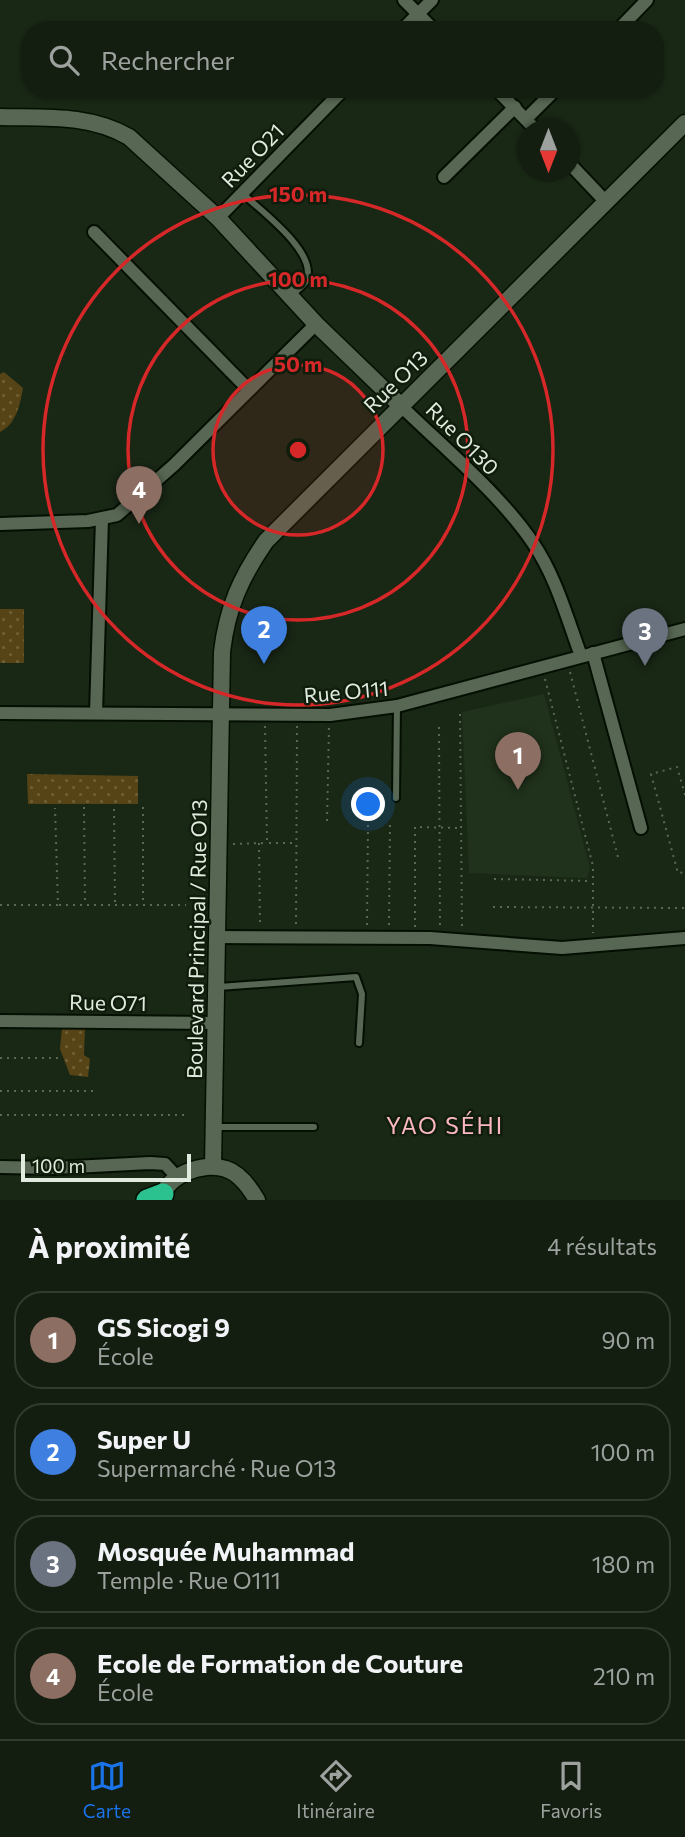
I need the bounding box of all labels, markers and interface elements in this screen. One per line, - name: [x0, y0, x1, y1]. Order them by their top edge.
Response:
- search box: [21, 21, 664, 98]
- icon: search: [45, 41, 83, 79]
- text: Rechercher: [101, 44, 235, 75]
- street label: Rue O21: [216, 118, 288, 192]
- north arrow: [517, 119, 580, 182]
- text: 150 m: [269, 181, 327, 206]
- text: 100 m: [268, 266, 328, 291]
- street label: Rue O13: [358, 345, 432, 417]
- text: 50 m: [274, 351, 322, 376]
- street label: Rue O130: [421, 396, 505, 480]
- centre of rings: [286, 438, 310, 462]
- pin: 4: [116, 466, 162, 524]
- pin: 2: [241, 606, 287, 664]
- pin: 3: [622, 608, 668, 666]
- street label: Rue O111: [303, 675, 389, 707]
- pin: 1: [495, 732, 541, 790]
- your location: [351, 787, 385, 821]
- street label: Boulevard Principal / Rue O13: [181, 799, 211, 1079]
- street label: Rue O71: [69, 989, 147, 1015]
- district label: YAO SÉHI: [386, 1111, 504, 1139]
- scale bar: [21, 1151, 191, 1183]
- text: 100 m: [32, 1154, 85, 1177]
- text: À proximité: [28, 1227, 190, 1264]
- text: 4 résultats: [547, 1232, 657, 1260]
- text: GS Sicogi 9: [97, 1311, 230, 1342]
- text: 1: [48, 1326, 58, 1354]
- text: 90 m: [602, 1326, 655, 1354]
- text: École: [97, 1342, 154, 1370]
- text: Super U: [97, 1423, 191, 1454]
- text: 2: [46, 1438, 60, 1466]
- text: 100 m: [591, 1438, 655, 1466]
- text: Supermarché · Rue O13: [97, 1454, 336, 1482]
- text: Mosquée Muhammad: [97, 1535, 355, 1566]
- text: 3: [46, 1550, 60, 1578]
- text: 180 m: [592, 1550, 655, 1578]
- text: Temple · Rue O111: [97, 1566, 281, 1594]
- text: Ecole de Formation de Couture: [97, 1647, 463, 1678]
- text: 4: [46, 1662, 60, 1690]
- text: 210 m: [593, 1662, 655, 1690]
- text: École: [97, 1678, 154, 1706]
- tab: Carte: [83, 1757, 131, 1822]
- tab: Itinéraire: [296, 1757, 375, 1822]
- tab: Favoris: [540, 1757, 602, 1822]

